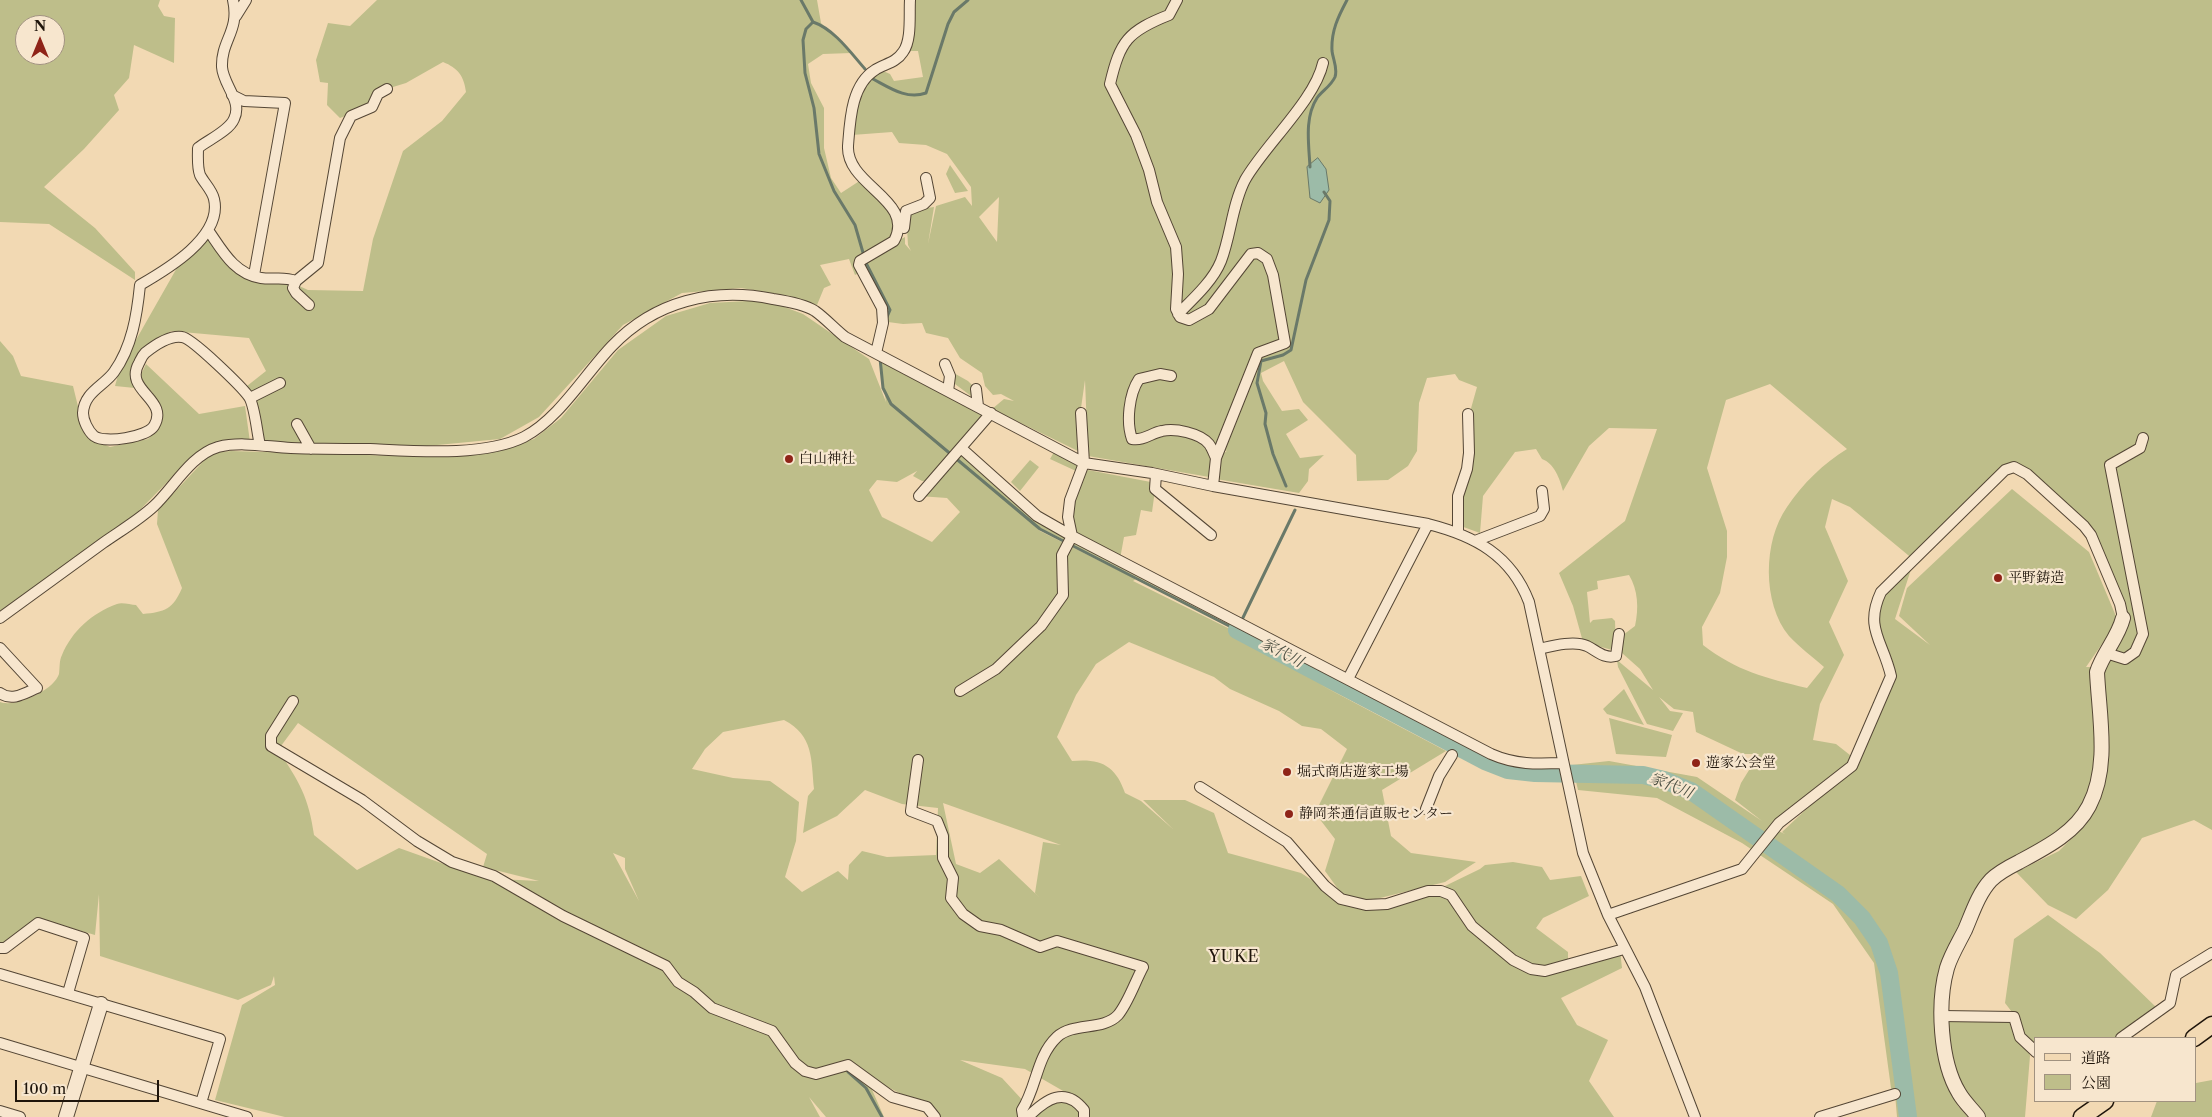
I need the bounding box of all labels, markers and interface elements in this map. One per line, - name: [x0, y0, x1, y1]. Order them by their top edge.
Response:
- north arrow: [15, 15, 65, 65]
- text: N: [34, 17, 46, 35]
- place label: 白山神社: [799, 451, 855, 467]
- marker: 白山神社: [783, 453, 795, 465]
- place label: 平野鋳造: [2008, 570, 2064, 586]
- marker: 平野鋳造: [1992, 572, 2004, 584]
- water label: 家代川: [1258, 634, 1306, 672]
- place label: 遊家公会堂: [1706, 755, 1776, 771]
- marker: 遊家公会堂: [1690, 757, 1702, 769]
- place label: 堀式商店遊家工場: [1297, 764, 1409, 780]
- marker: 堀式商店遊家工場: [1281, 766, 1293, 778]
- water label: 家代川: [1647, 769, 1695, 803]
- place label: 静岡茶通信直販センター: [1299, 806, 1453, 822]
- marker: 静岡茶通信直販センター: [1283, 808, 1295, 820]
- district label: YUKE: [1208, 947, 1260, 967]
- legend: [2034, 1037, 2197, 1102]
- text: 道路: [2081, 1048, 2111, 1067]
- scale bar: [18, 1070, 161, 1102]
- text: 公園: [2081, 1073, 2111, 1092]
- text: 100 m: [23, 1079, 66, 1098]

